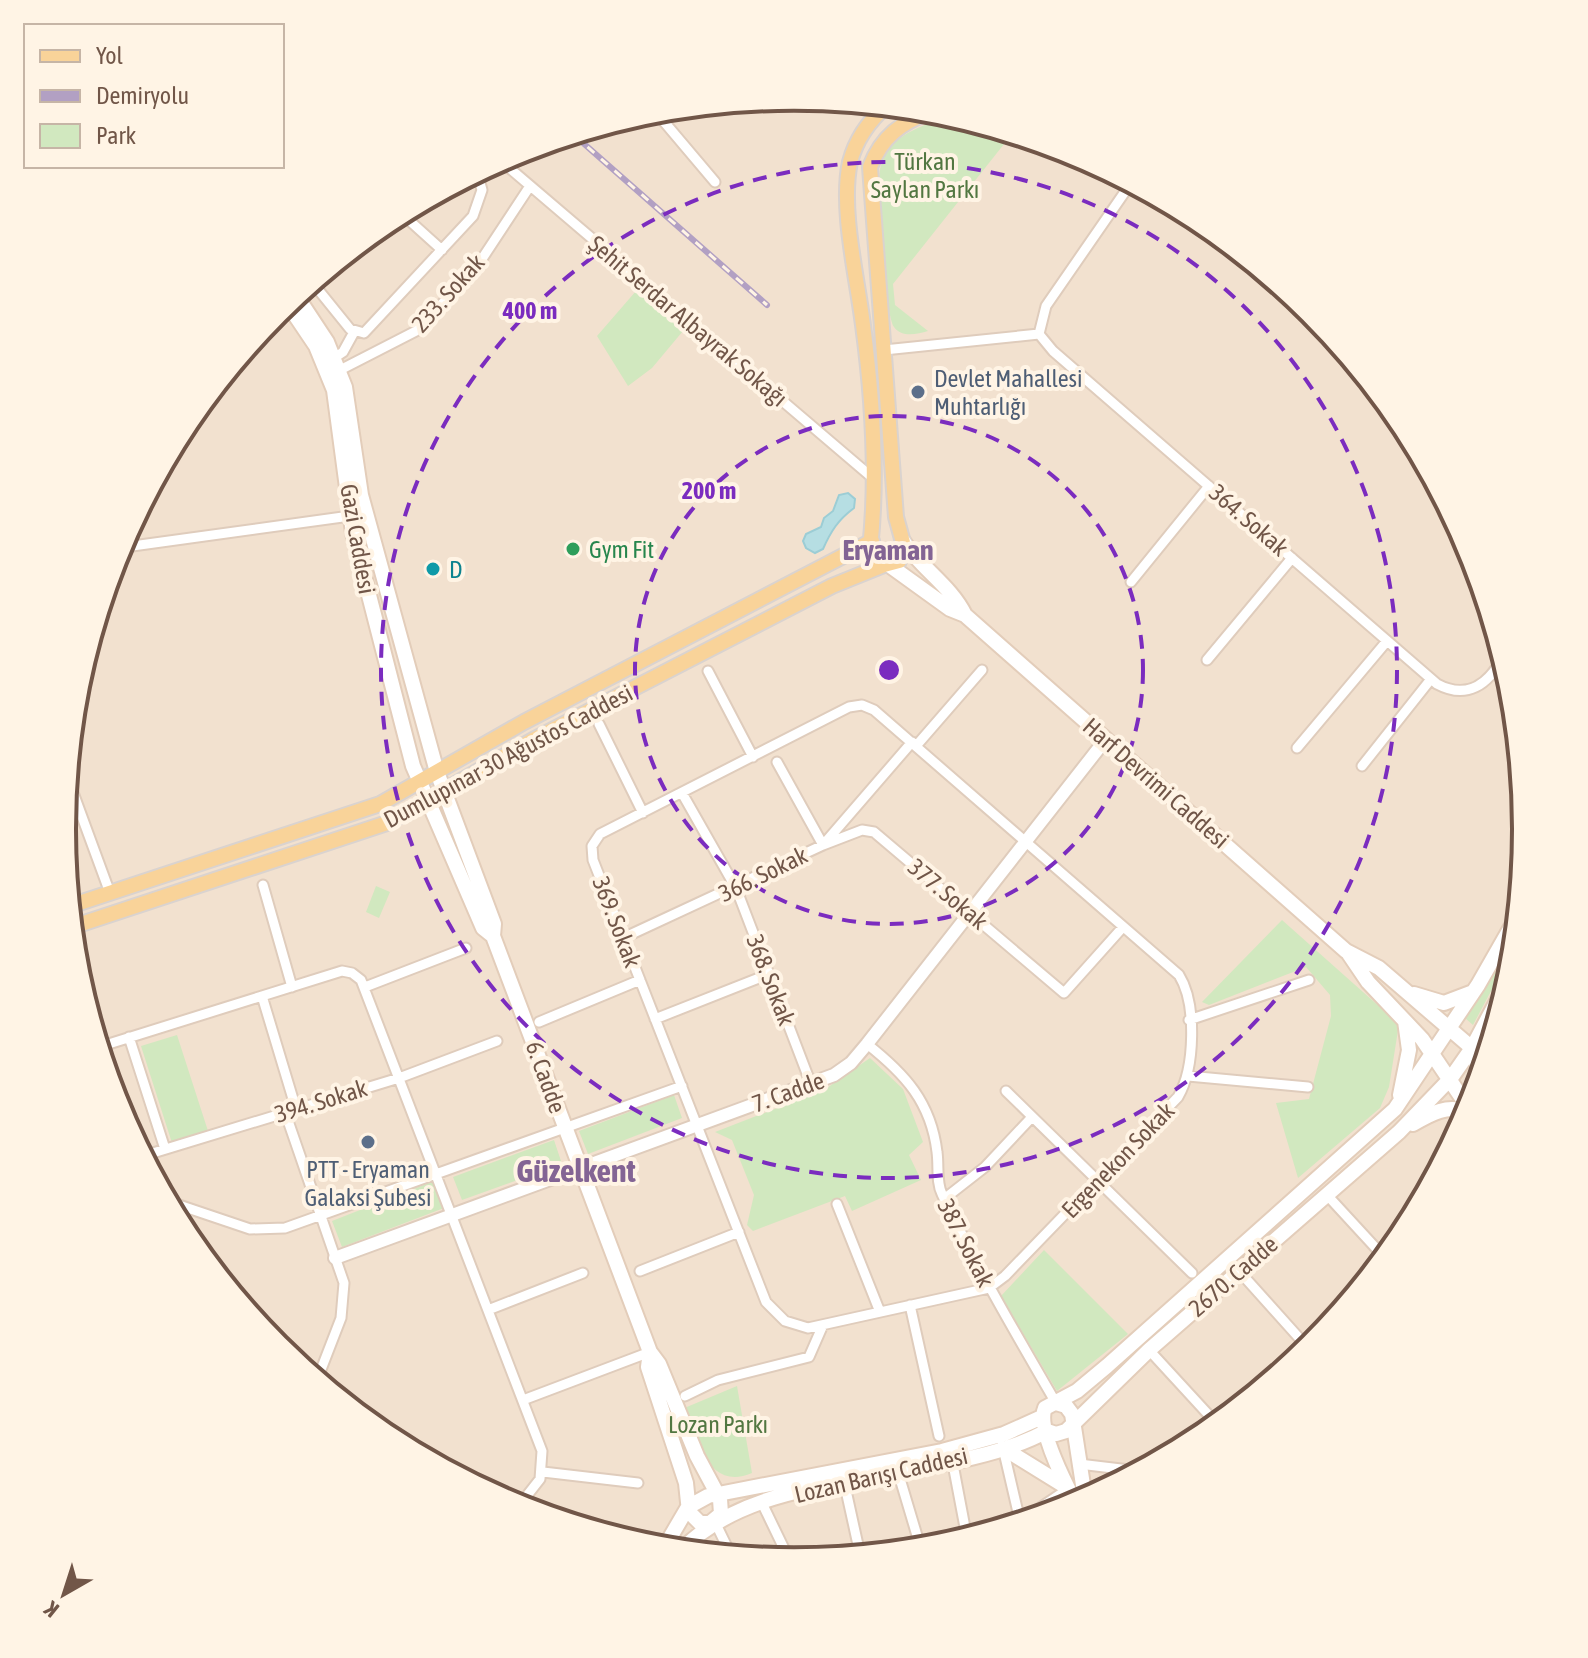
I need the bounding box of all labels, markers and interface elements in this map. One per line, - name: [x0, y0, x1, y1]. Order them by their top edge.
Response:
- legend: [24, 24, 284, 168]
- text: Yol: [96, 42, 124, 69]
- text: Demiryolu: [96, 82, 189, 109]
- text: Park: [96, 122, 137, 149]
- park label: Türkan Saylan Parkı: [871, 148, 979, 203]
- street label: Şehit Serdar Albayrak Sokağı: [583, 230, 793, 412]
- street label: 233. Sokak: [406, 248, 490, 337]
- text: 400 m: [502, 297, 557, 324]
- place label: Devlet Mahallesi Muhtarlığı: [934, 365, 1083, 420]
- marker: Devlet Mahallesi Muhtarlığı: [909, 383, 927, 401]
- text: 200 m: [682, 477, 736, 504]
- street label: 364. Sokak: [1204, 479, 1294, 562]
- street label: Gazi Caddesi: [335, 482, 381, 596]
- district label: Eryaman: [842, 534, 934, 566]
- place label: Gym Fit: [589, 536, 654, 563]
- marker: Gym Fit: [564, 540, 582, 558]
- place label: D: [449, 556, 462, 583]
- marker: D: [424, 560, 442, 578]
- centre of rings: [875, 656, 903, 684]
- street label: Dumlupınar 30 Ağustos Caddesi: [379, 679, 637, 833]
- street label: Harf Devrimi Caddesi: [1078, 712, 1234, 854]
- street label: 366. Sokak: [714, 841, 812, 907]
- street label: 377. Sokak: [903, 853, 993, 935]
- street label: 369. Sokak: [587, 873, 647, 972]
- street label: 368. Sokak: [741, 931, 801, 1030]
- street label: 6. Cadde: [521, 1037, 571, 1117]
- street label: 7. Cadde: [748, 1067, 828, 1117]
- street label: 394. Sokak: [272, 1074, 371, 1128]
- street label: Ergenekon Sokak: [1056, 1096, 1180, 1223]
- marker: PTT - Eryaman Galaksi Şubesi: [359, 1133, 377, 1151]
- district label: Güzelkent: [516, 1152, 636, 1189]
- place label: PTT - Eryaman Galaksi Şubesi: [304, 1156, 432, 1211]
- street label: 387. Sokak: [932, 1195, 1000, 1292]
- street label: 2670. Cadde: [1183, 1230, 1283, 1322]
- park label: Lozan Parkı: [668, 1411, 768, 1438]
- street label: Lozan Barışı Caddesi: [792, 1442, 970, 1508]
- north arrow: [24, 1554, 104, 1634]
- text: K: [39, 1596, 64, 1623]

